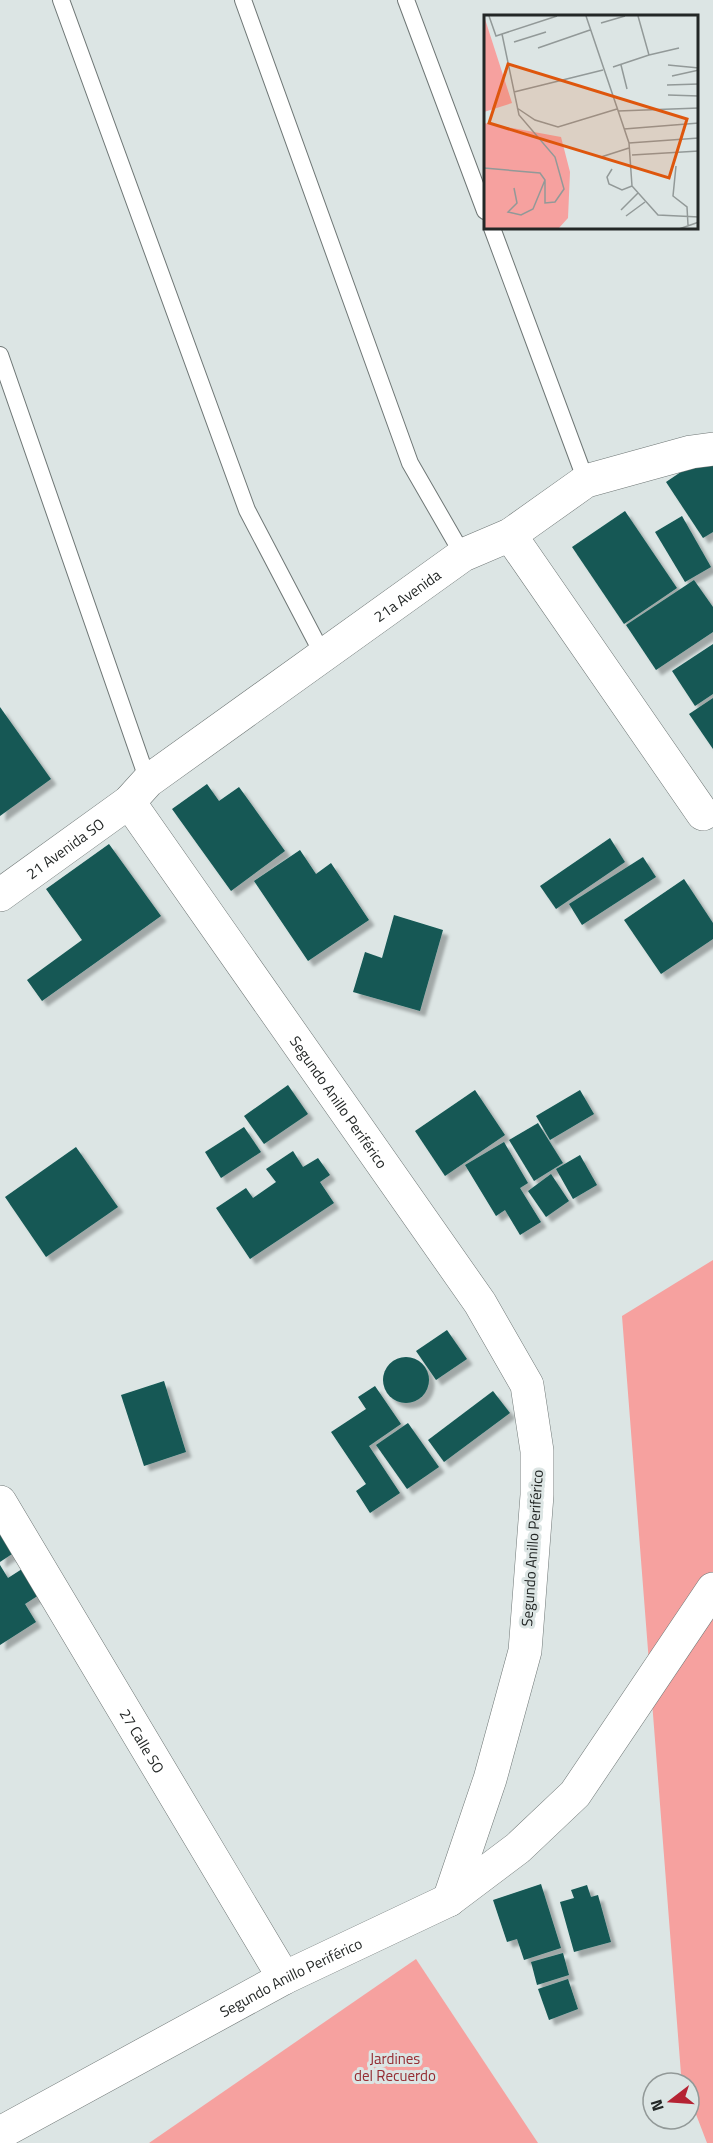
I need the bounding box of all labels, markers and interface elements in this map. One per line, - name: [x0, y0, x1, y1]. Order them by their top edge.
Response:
- inset map: [484, 15, 698, 230]
- street label: 21a Avenida: [369, 563, 446, 627]
- street label: 21 Avenida SO: [21, 812, 109, 884]
- street label: Segundo Anillo Periférico: [284, 1031, 394, 1173]
- street label: Segundo Anillo Periférico: [515, 1469, 549, 1627]
- street label: 27 Calle SO: [114, 1704, 171, 1777]
- street label: Segundo Anillo Periférico: [215, 1931, 366, 2023]
- park label: Jardines del Recuerdo: [354, 2047, 436, 2087]
- north arrow: [641, 2071, 701, 2131]
- text: N: [644, 2097, 670, 2114]

